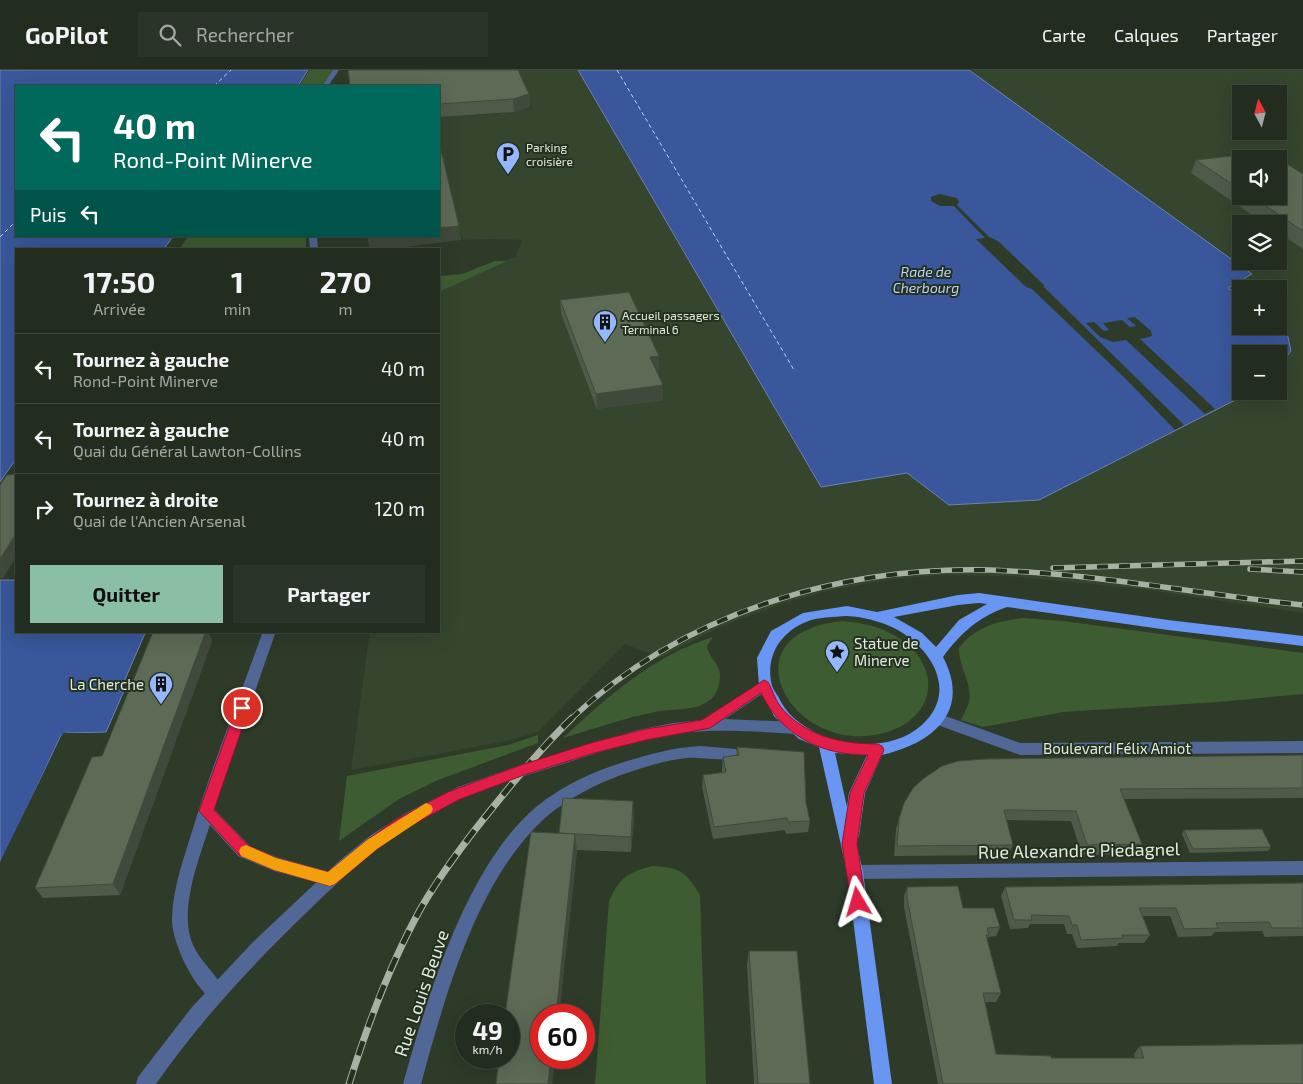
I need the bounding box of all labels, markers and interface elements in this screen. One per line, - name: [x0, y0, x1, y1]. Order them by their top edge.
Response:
- search box: [138, 12, 488, 57]
- text: GoPilot: [25, 20, 108, 49]
- icon: search: [156, 21, 184, 49]
- text: Rechercher: [196, 23, 294, 46]
- text: Carte: [1042, 24, 1086, 46]
- text: Calques: [1114, 24, 1179, 46]
- text: Partager: [1207, 24, 1278, 46]
- north arrow: [1232, 85, 1288, 140]
- map controls: [1232, 85, 1287, 400]
- text: 40 m: [113, 104, 196, 146]
- icon: left: [30, 105, 95, 170]
- place label: Parking croisière: [526, 140, 573, 168]
- parking icon: Parking croisière: [495, 141, 521, 175]
- text: Rond-Point Minerve: [113, 146, 313, 172]
- button: sound: [1232, 150, 1287, 205]
- icon: left: [76, 200, 104, 228]
- text: Puis: [30, 203, 66, 226]
- button: layers: [1232, 215, 1287, 270]
- text: 17:50: [83, 263, 155, 299]
- text: 1: [231, 263, 244, 299]
- text: 270: [319, 263, 372, 299]
- water label: Rade de Cherbourg: [893, 263, 959, 296]
- button: +: [1232, 280, 1287, 335]
- text: Arrivée: [93, 299, 146, 318]
- text: min: [224, 299, 251, 318]
- text: m: [338, 299, 353, 318]
- place label: Accueil passagers Terminal 6: [622, 308, 720, 336]
- building icon: Accueil passagers Terminal 6: [592, 309, 618, 343]
- button: −: [1232, 345, 1287, 400]
- text: Tournez à gauche: [73, 348, 229, 371]
- icon: left: [30, 355, 58, 383]
- text: 40 m: [381, 357, 425, 380]
- text: Rond-Point Minerve: [73, 371, 218, 390]
- text: Tournez à gauche: [73, 418, 229, 441]
- icon: left: [30, 425, 58, 453]
- text: 40 m: [381, 427, 425, 450]
- text: Quai du Général Lawton-Collins: [73, 441, 302, 460]
- text: Tournez à droite: [73, 488, 219, 511]
- icon: right: [30, 495, 58, 523]
- text: 120 m: [374, 497, 425, 520]
- text: Quai de l'Ancien Arsenal: [73, 511, 246, 530]
- button: Quitter: [30, 565, 223, 623]
- button: Partager: [233, 565, 425, 623]
- place label: Statue de Minerve: [854, 634, 919, 669]
- place icon: Statue de Minerve: [824, 639, 850, 673]
- building icon: La Cherche: [148, 671, 174, 705]
- place label: La Cherche: [69, 675, 144, 693]
- pin: [221, 687, 263, 729]
- icon: arrive: [228, 694, 256, 722]
- street label: Boulevard Félix Amiot: [1043, 739, 1191, 757]
- street label: Rue Alexandre Piedagnel: [978, 837, 1181, 863]
- position arrow: [831, 875, 883, 927]
- street label: Rue Louis Beuve: [389, 927, 453, 1059]
- speed limit sign: 60: [530, 1004, 595, 1069]
- text: 49: [472, 1015, 503, 1045]
- text: km/h: [473, 1042, 502, 1056]

